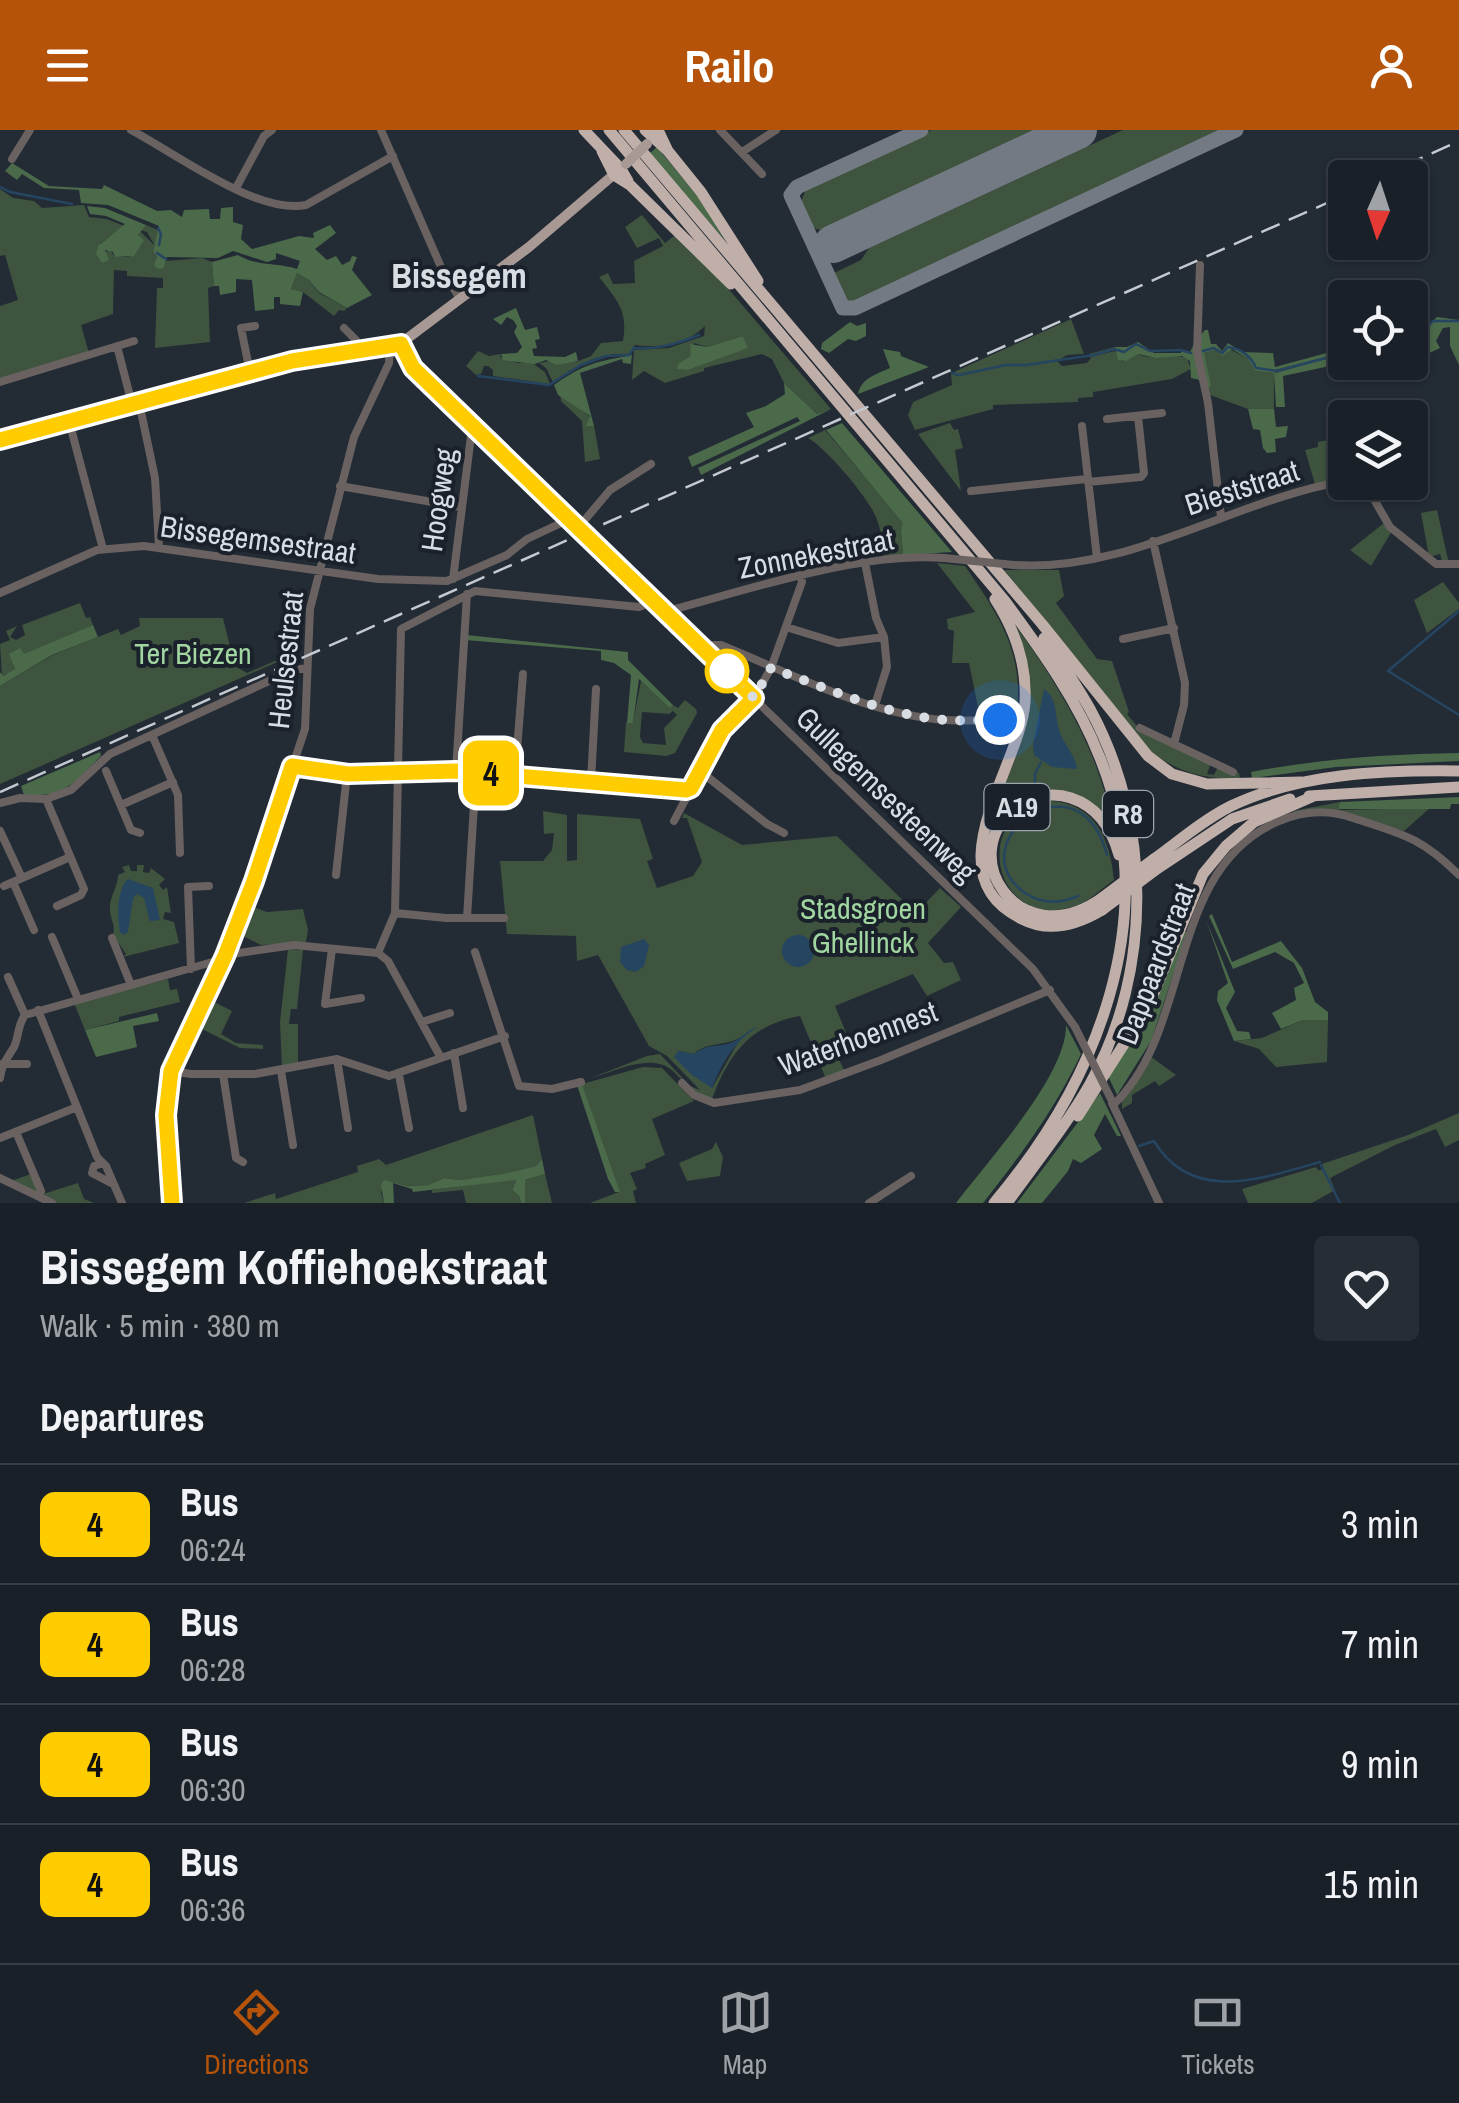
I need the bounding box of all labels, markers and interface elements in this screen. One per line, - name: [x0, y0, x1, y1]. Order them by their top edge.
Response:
- text: Railo: [684, 35, 775, 96]
- icon: menu: [40, 38, 95, 93]
- icon: person: [1364, 38, 1419, 93]
- north arrow: [1328, 160, 1428, 260]
- map controls: [1328, 160, 1428, 500]
- district label: Bissegem: [391, 252, 527, 299]
- button: locate: [1328, 280, 1428, 380]
- button: layers: [1328, 400, 1428, 500]
- street label: Hoogweg: [411, 445, 465, 554]
- street label: Bieststraat: [1180, 450, 1304, 524]
- street label: Bissegemsestraat: [158, 506, 359, 573]
- street label: Zonnekestraat: [735, 518, 897, 588]
- street label: Heulsestraat: [258, 589, 312, 731]
- park label: Ter Biezen: [134, 633, 252, 673]
- unlabelled marker: [706, 650, 748, 692]
- your location: [975, 695, 1025, 745]
- street label: Gullegemsesteenweg: [788, 698, 986, 891]
- line badge: 4: [458, 740, 524, 806]
- text: 4: [483, 750, 499, 797]
- road number: A19: [984, 784, 1050, 830]
- road number: R8: [1103, 791, 1153, 837]
- street label: Dappaardstraat: [1106, 877, 1204, 1050]
- park label: Stadsgroen Ghellinck: [800, 888, 926, 962]
- street label: Waterhoennest: [773, 991, 943, 1085]
- text: Bissegem Koffiehoekstraat: [40, 1234, 547, 1299]
- button: heart: [1314, 1236, 1419, 1341]
- text: Walk · 5 min · 380 m: [40, 1304, 280, 1347]
- text: Departures: [40, 1392, 205, 1443]
- text: Bus: [180, 1477, 239, 1528]
- text: 3 min: [1341, 1499, 1419, 1550]
- text: 4: [87, 1501, 103, 1548]
- text: 06:24: [180, 1528, 246, 1571]
- text: Bus: [180, 1597, 239, 1648]
- text: 7 min: [1341, 1619, 1419, 1670]
- text: 4: [87, 1621, 103, 1668]
- text: 06:28: [180, 1648, 246, 1691]
- text: Bus: [180, 1717, 239, 1768]
- text: 9 min: [1341, 1739, 1419, 1790]
- text: 4: [87, 1741, 103, 1788]
- text: 06:30: [180, 1768, 246, 1811]
- text: Bus: [180, 1837, 239, 1888]
- text: 15 min: [1324, 1859, 1419, 1910]
- text: 4: [87, 1861, 103, 1908]
- text: 06:36: [180, 1888, 246, 1931]
- tab: Directions: [204, 1985, 309, 2083]
- tab: Map: [718, 1985, 773, 2083]
- tab: Tickets: [1181, 1985, 1255, 2083]

